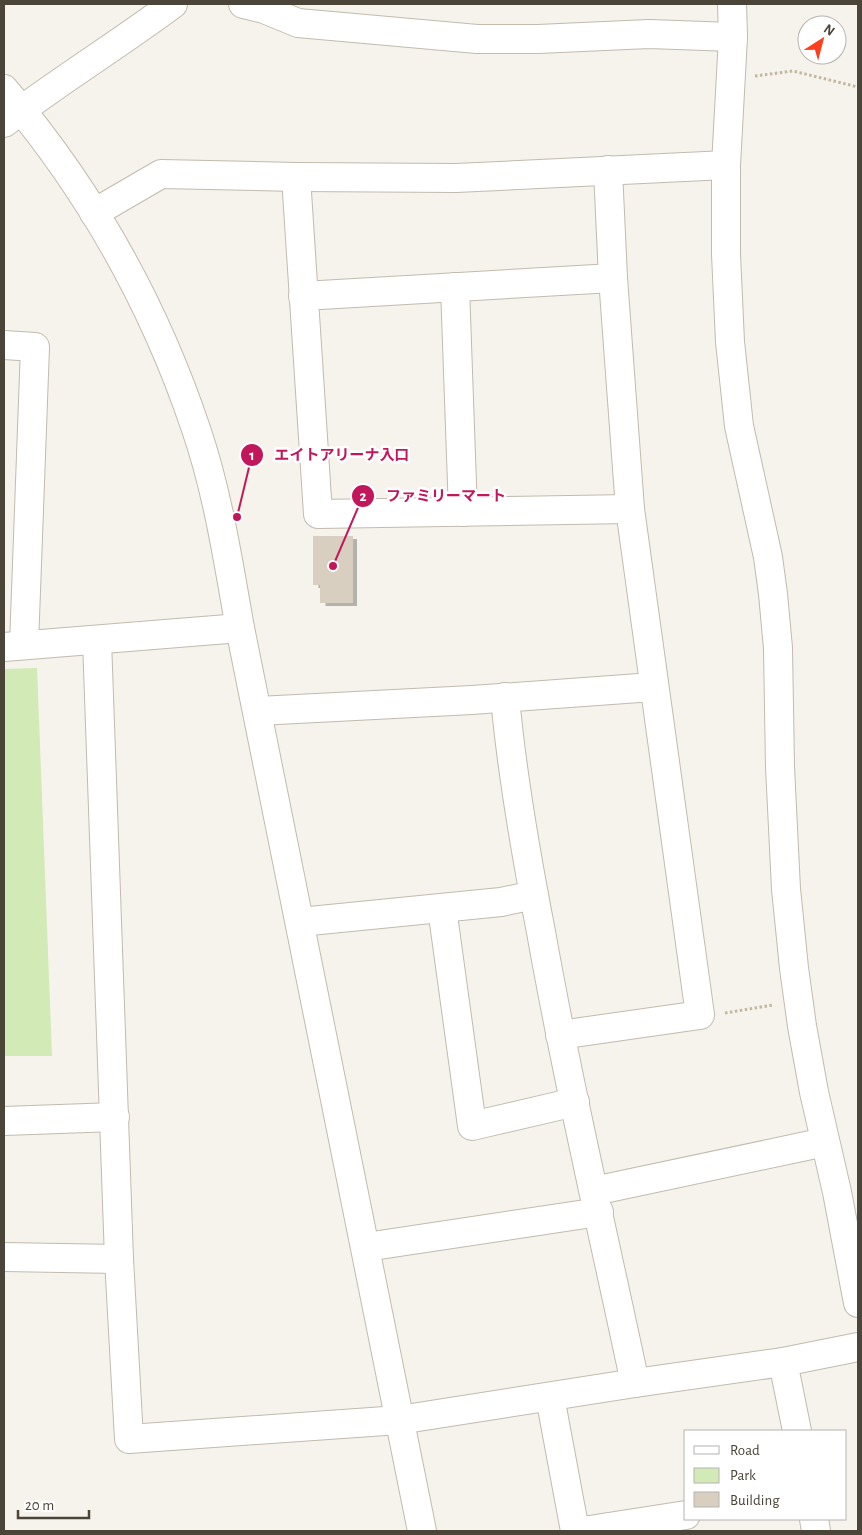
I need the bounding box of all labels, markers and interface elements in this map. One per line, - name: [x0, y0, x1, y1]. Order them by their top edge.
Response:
- north arrow: [797, 15, 847, 65]
- text: N: [821, 22, 837, 39]
- callout: エイトアリーナ入口: [239, 440, 419, 470]
- text: エイトアリーナ入口: [274, 447, 410, 463]
- text: 1: [249, 448, 255, 463]
- callout: ファミリーマート: [351, 481, 516, 511]
- text: 2: [359, 489, 367, 504]
- text: ファミリーマート: [386, 489, 506, 504]
- legend: [684, 1430, 847, 1520]
- text: Road: [730, 1443, 760, 1458]
- text: Park: [730, 1468, 756, 1483]
- scale bar: [18, 1488, 89, 1520]
- text: Building: [730, 1493, 780, 1508]
- text: 20 m: [25, 1498, 54, 1513]

